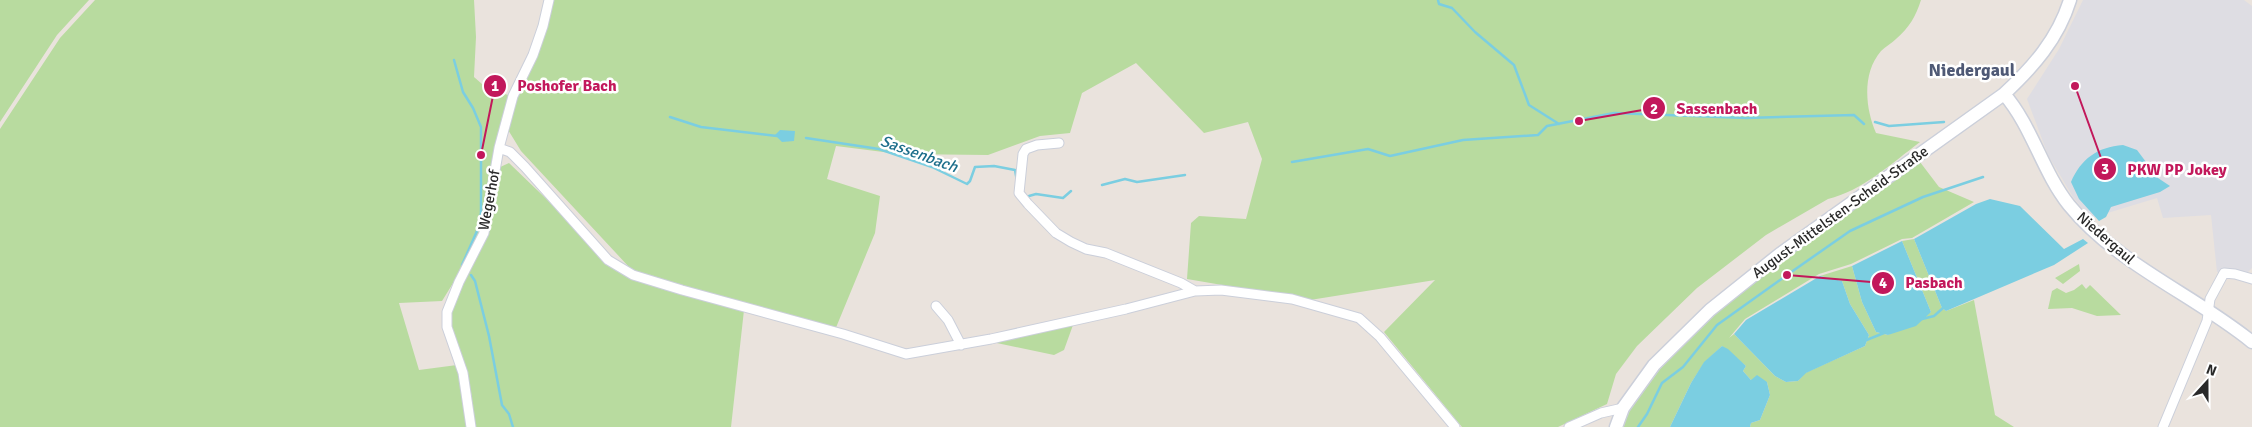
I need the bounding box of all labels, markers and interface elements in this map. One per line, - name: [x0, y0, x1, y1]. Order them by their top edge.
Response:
- district label: Niedergaul: [1929, 59, 2016, 81]
- callout: Poshofer Bach: [482, 70, 627, 101]
- text: Poshofer Bach: [517, 76, 617, 96]
- text: 1: [491, 77, 499, 95]
- callout: Sassenbach: [1641, 93, 1767, 124]
- text: Sassenbach: [1677, 99, 1758, 119]
- text: 2: [1650, 100, 1658, 118]
- water label: Sassenbach: [878, 131, 961, 178]
- street label: August-Mittelsten-Scheid-Straße: [1748, 142, 1932, 282]
- callout: PKW PP Jokey: [2092, 154, 2237, 185]
- text: 3: [2101, 160, 2109, 178]
- text: PKW PP Jokey: [2127, 160, 2227, 180]
- street label: Wegerhof: [474, 167, 504, 232]
- street label: Niedergaul: [2073, 208, 2139, 268]
- callout: Pasbach: [1871, 267, 1973, 298]
- text: Pasbach: [1905, 273, 1963, 293]
- text: 4: [1879, 274, 1887, 292]
- north arrow: [2182, 357, 2232, 407]
- text: N: [2204, 361, 2219, 380]

